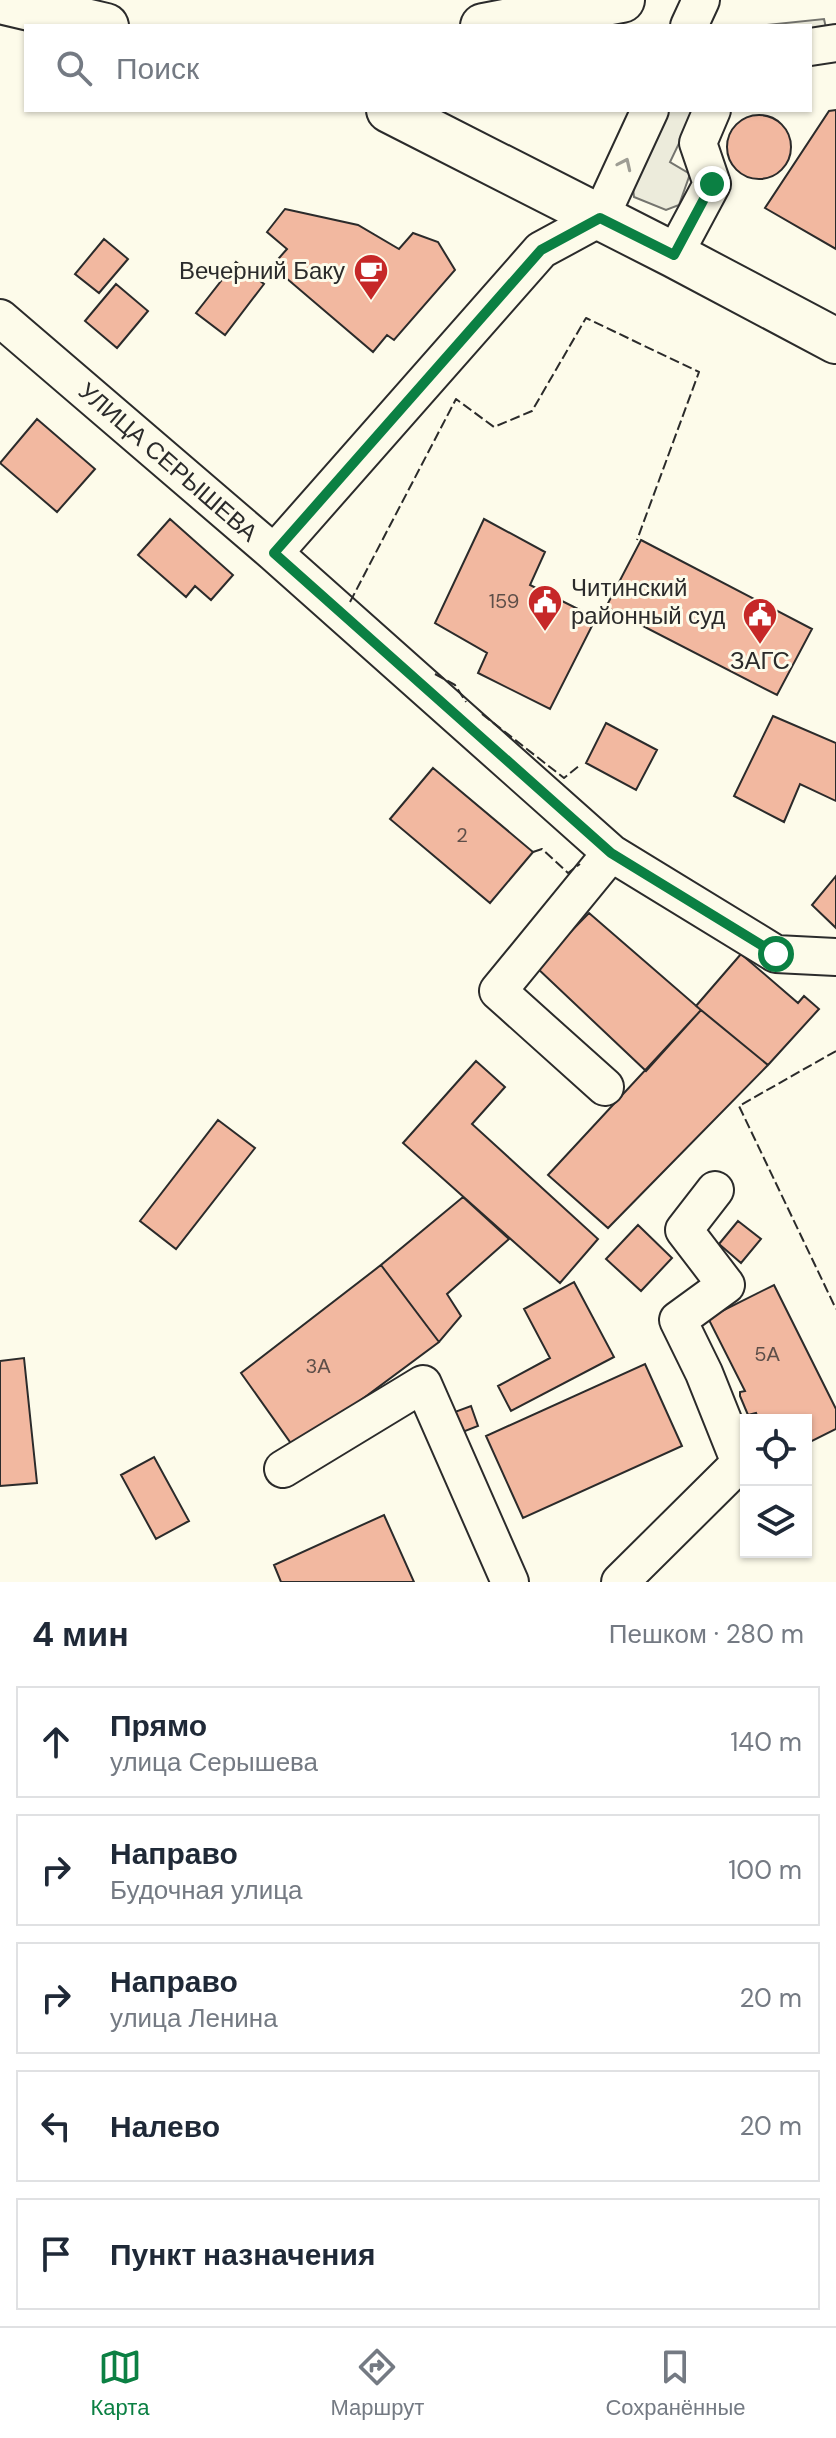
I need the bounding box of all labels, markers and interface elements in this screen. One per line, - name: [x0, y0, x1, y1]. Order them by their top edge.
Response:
- search box: [24, 24, 812, 112]
- icon: search: [52, 46, 96, 90]
- text: Поиск: [116, 49, 199, 88]
- one-way arrow: [615, 157, 631, 172]
- route end: [694, 166, 730, 202]
- cafe icon: Вечерний Баку: [352, 252, 390, 302]
- place label: Вечерний Баку: [179, 255, 345, 286]
- street label: УЛИЦА СЕРЫШЕВА: [72, 375, 264, 548]
- place label: Читинский районный суд: [571, 572, 725, 631]
- public building icon: Читинский районный суд: [526, 583, 564, 633]
- house number: 159: [489, 588, 519, 614]
- public building icon: ЗАГС: [741, 596, 779, 646]
- place label: ЗАГС: [730, 645, 790, 676]
- house number: 2: [456, 822, 468, 848]
- route start: [758, 936, 794, 972]
- house number: 5А: [754, 1341, 780, 1367]
- house number: 3А: [305, 1353, 331, 1379]
- map controls: [740, 1414, 812, 1558]
- button: locate: [740, 1414, 812, 1486]
- button: layers: [740, 1486, 812, 1558]
- text: 4 мин: [32, 1612, 129, 1657]
- text: Пешком · 280 m: [609, 1617, 804, 1651]
- text: Прямо: [110, 1706, 207, 1745]
- icon: ahead: [34, 1720, 78, 1764]
- text: 140 m: [730, 1725, 802, 1759]
- text: улица Серышева: [110, 1745, 318, 1779]
- text: Направо: [110, 1834, 238, 1873]
- icon: right: [34, 1848, 78, 1892]
- text: 100 m: [728, 1853, 802, 1887]
- text: Будочная улица: [110, 1873, 303, 1907]
- text: Направо: [110, 1962, 238, 2001]
- icon: right: [34, 1976, 78, 2020]
- text: 20 m: [739, 1981, 802, 2015]
- text: улица Ленина: [110, 2001, 278, 2035]
- icon: left: [34, 2104, 78, 2148]
- text: Налево: [110, 2107, 220, 2146]
- text: 20 m: [739, 2109, 802, 2143]
- icon: arrive: [34, 2232, 78, 2276]
- text: Пункт назначения: [110, 2235, 375, 2274]
- tab: Карта: [91, 2345, 149, 2422]
- tab: Маршрут: [331, 2345, 424, 2422]
- tab: Сохранённые: [605, 2345, 745, 2422]

